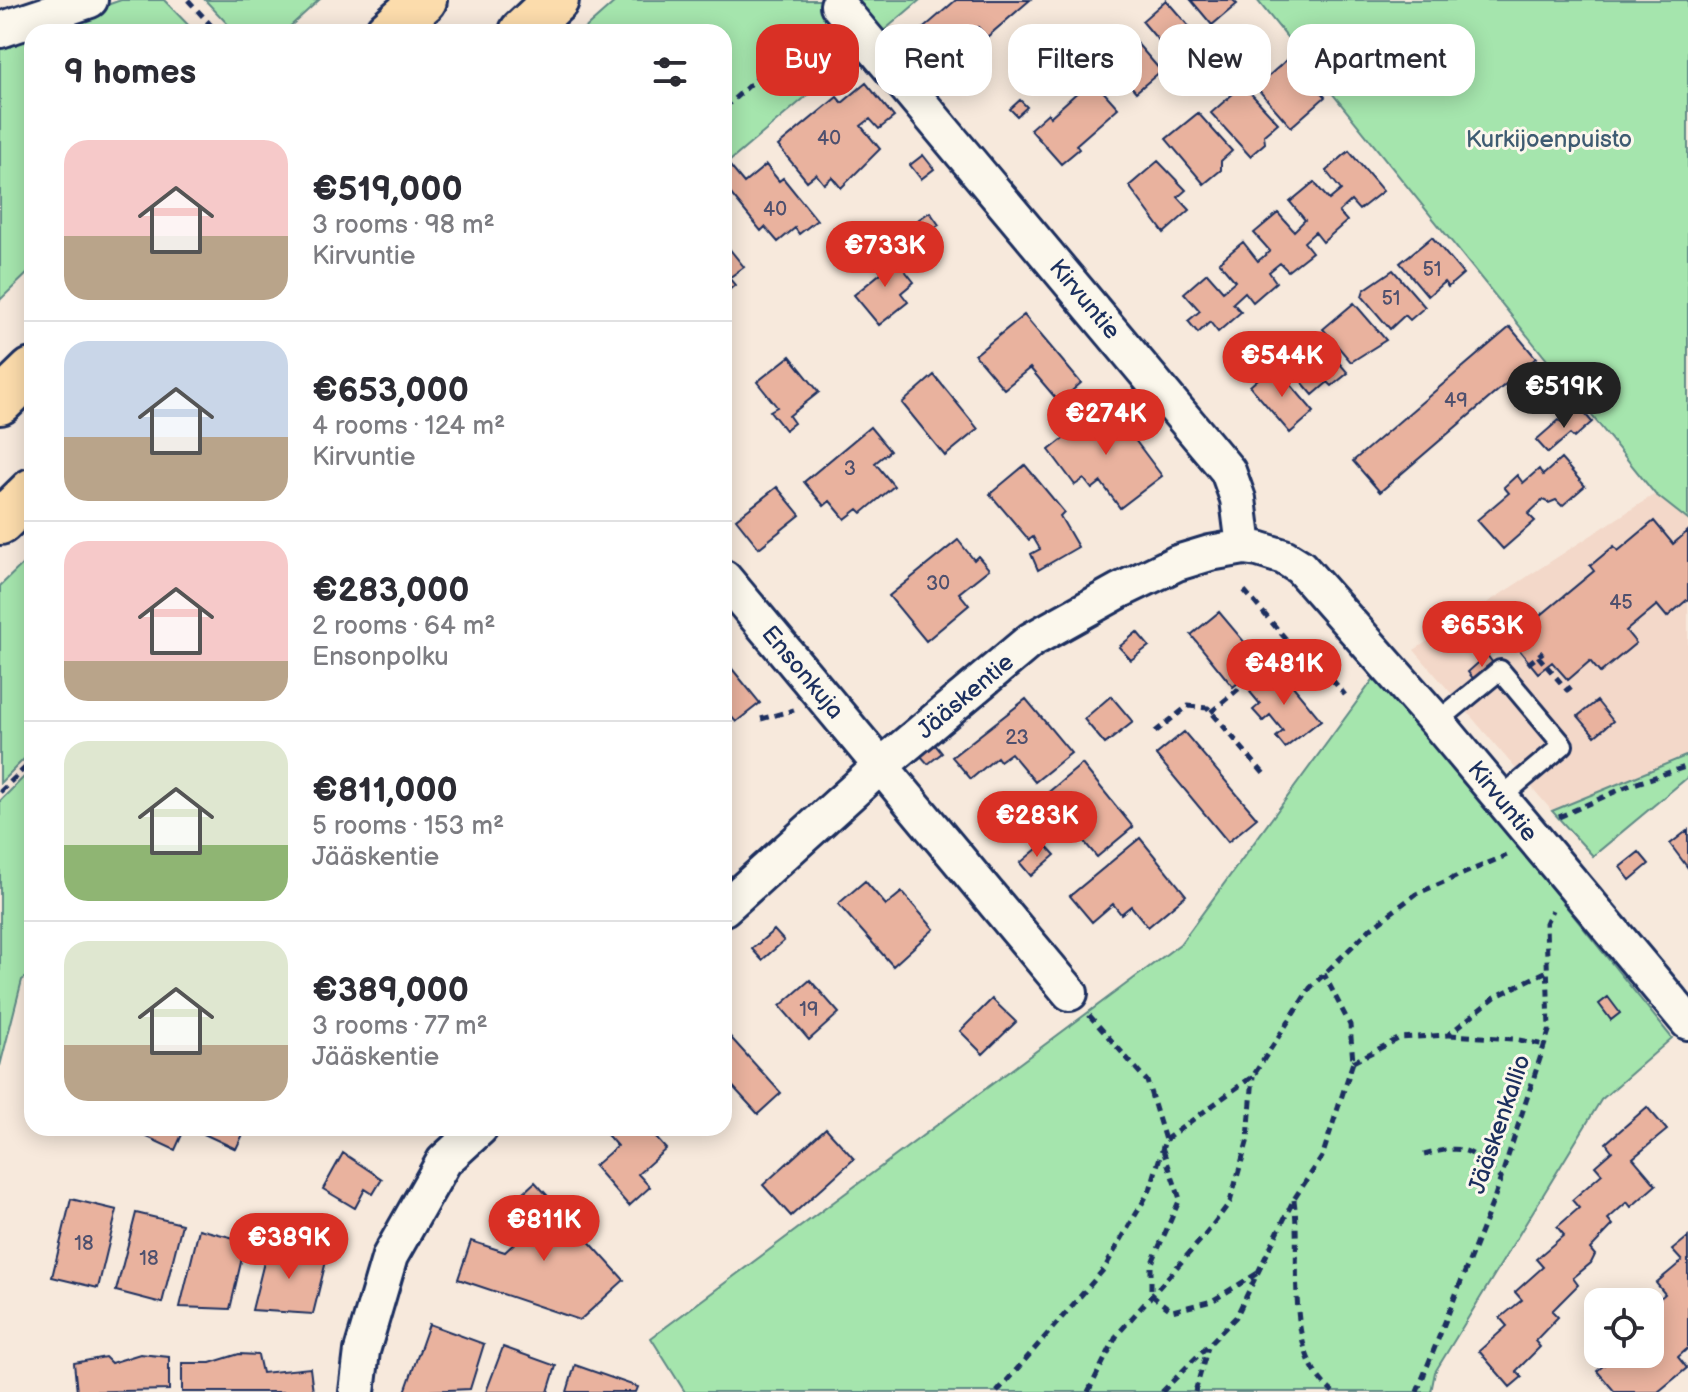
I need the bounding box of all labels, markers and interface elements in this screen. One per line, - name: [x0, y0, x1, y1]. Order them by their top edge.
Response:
- chip: Buy: [756, 24, 859, 96]
- chip: Rent: [875, 24, 992, 96]
- chip: Filters: [1008, 24, 1142, 96]
- chip: New: [1158, 24, 1271, 96]
- chip: Apartment: [1287, 24, 1475, 96]
- icon: filters: [648, 50, 692, 94]
- text: 9 homes: [64, 52, 196, 93]
- park label: Kurkijoenpuisto: [1466, 125, 1632, 154]
- house number: 40: [817, 127, 841, 151]
- text: €519,000: [312, 169, 463, 210]
- icon: home: [128, 172, 224, 268]
- house number: 40: [763, 198, 787, 222]
- text: 3 rooms · 98 m²: [312, 210, 495, 241]
- pin: €733K: [829, 221, 941, 289]
- text: €733K: [844, 231, 926, 262]
- text: Kirvuntie: [312, 241, 415, 272]
- street label: Kirvuntie: [1043, 253, 1126, 345]
- house number: 51: [1422, 258, 1442, 282]
- house number: 51: [1381, 287, 1401, 311]
- pin: €544K: [1226, 331, 1338, 399]
- text: €544K: [1241, 341, 1323, 372]
- pin: €519K: [1508, 362, 1620, 430]
- text: €653,000: [312, 370, 469, 411]
- text: €519K: [1525, 372, 1603, 403]
- icon: home: [128, 373, 224, 469]
- pin: €274K: [1050, 389, 1162, 457]
- house number: 49: [1444, 389, 1468, 413]
- text: €274K: [1065, 399, 1147, 430]
- text: 4 rooms · 124 m²: [312, 411, 505, 442]
- text: Kirvuntie: [312, 442, 415, 473]
- house number: 3: [844, 457, 856, 481]
- text: €283,000: [312, 570, 469, 611]
- house number: 30: [926, 572, 950, 596]
- icon: home: [128, 573, 224, 669]
- house number: 45: [1609, 591, 1633, 615]
- pin: €653K: [1426, 601, 1538, 669]
- text: 2 rooms · 64 m²: [312, 611, 496, 642]
- text: €653K: [1440, 611, 1524, 642]
- street label: Ensonkuja: [755, 620, 850, 725]
- pin: €481K: [1228, 639, 1340, 707]
- text: Ensonpolku: [312, 642, 449, 673]
- street label: Jääskentie: [911, 648, 1020, 745]
- text: €481K: [1244, 649, 1324, 680]
- house number: 23: [1005, 726, 1029, 750]
- street label: Kirvuntie: [1461, 755, 1544, 848]
- text: €811,000: [312, 770, 458, 811]
- icon: home: [128, 773, 224, 869]
- pin: €283K: [981, 791, 1093, 859]
- text: €283K: [995, 801, 1079, 832]
- text: 5 rooms · 153 m²: [312, 811, 504, 842]
- text: Jääskentie: [312, 842, 439, 873]
- text: €389,000: [312, 970, 469, 1011]
- icon: home: [128, 973, 224, 1069]
- house number: 19: [799, 998, 819, 1022]
- text: 3 rooms · 77 m²: [312, 1011, 488, 1042]
- text: Jääskentie: [312, 1042, 439, 1073]
- street label: Jääskenkallio: [1462, 1051, 1537, 1197]
- pin: €811K: [488, 1195, 600, 1263]
- text: €811K: [507, 1205, 581, 1236]
- pin: €389K: [233, 1213, 345, 1281]
- text: €389K: [247, 1223, 331, 1254]
- house number: 18: [74, 1232, 94, 1256]
- house number: 18: [139, 1247, 159, 1271]
- map controls: [1584, 1288, 1664, 1368]
- button: locate: [1584, 1288, 1664, 1368]

